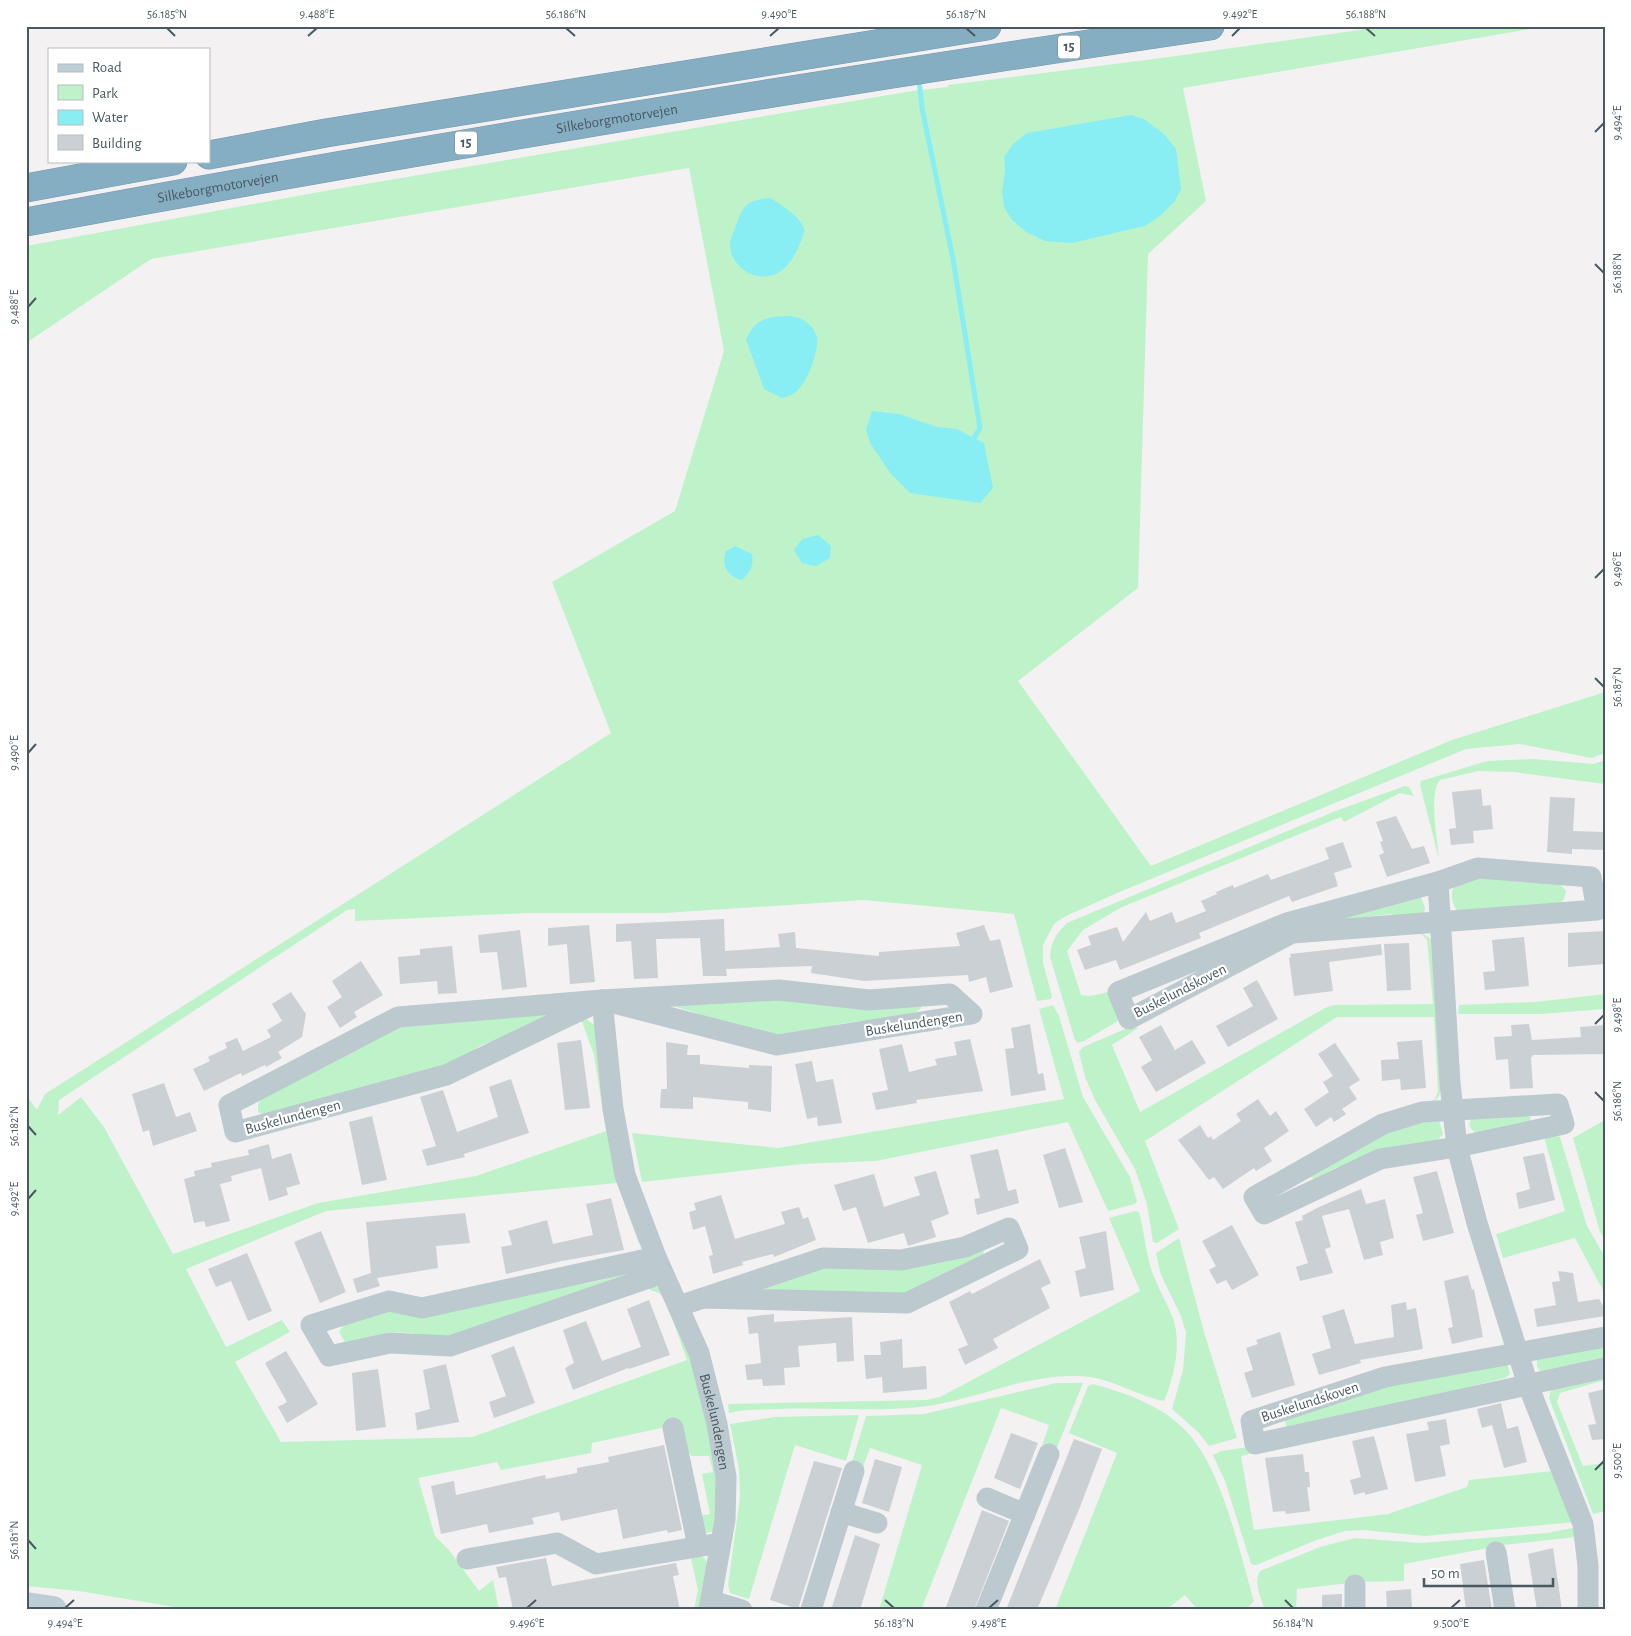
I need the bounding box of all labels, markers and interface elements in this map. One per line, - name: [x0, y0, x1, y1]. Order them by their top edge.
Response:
- text: 56.185°N: [147, 8, 187, 20]
- text: 9.488°E: [300, 8, 335, 20]
- text: 56.186°N: [546, 8, 586, 20]
- text: 9.490°E: [761, 8, 797, 20]
- text: 56.187°N: [946, 8, 986, 20]
- text: 9.492°E: [1223, 8, 1257, 20]
- text: 56.188°N: [1346, 8, 1386, 20]
- road number: 15: [1058, 36, 1080, 58]
- legend: [48, 48, 210, 162]
- text: Road: [92, 60, 122, 75]
- text: Park: [92, 86, 118, 101]
- street label: Silkeborgmotorvejen: [555, 101, 679, 136]
- text: 9.494°E: [1611, 105, 1623, 140]
- text: Water: [92, 110, 128, 125]
- road number: 15: [455, 132, 477, 154]
- text: Building: [92, 136, 142, 151]
- street label: Silkeborgmotorvejen: [156, 169, 280, 205]
- text: 56.188°N: [1611, 253, 1623, 293]
- text: 9.488°E: [8, 289, 20, 324]
- text: 9.496°E: [1611, 551, 1623, 586]
- text: 56.187°N: [1611, 667, 1623, 707]
- text: 9.490°E: [8, 735, 20, 771]
- street label: Buskelundskoven: [1131, 961, 1229, 1021]
- text: 9.498°E: [1611, 997, 1623, 1032]
- street label: Buskelundengen: [864, 1009, 964, 1039]
- text: 56.186°N: [1611, 1081, 1623, 1121]
- street label: Buskelundengen: [244, 1097, 342, 1137]
- text: 56.182°N: [8, 1106, 20, 1146]
- text: 9.492°E: [8, 1182, 20, 1216]
- street label: Buskelundengen: [697, 1372, 732, 1471]
- street label: Buskelundskoven: [1259, 1379, 1361, 1425]
- text: 9.500°E: [1611, 1443, 1623, 1479]
- text: 56.181°N: [8, 1520, 20, 1560]
- scale bar: [1424, 1556, 1552, 1588]
- text: 50 m: [1431, 1566, 1460, 1581]
- text: 9.494°E: [48, 1617, 83, 1629]
- text: 9.496°E: [510, 1617, 545, 1629]
- text: 56.183°N: [874, 1617, 914, 1629]
- text: 9.498°E: [972, 1617, 1007, 1629]
- text: 56.184°N: [1273, 1617, 1313, 1629]
- text: 9.500°E: [1433, 1617, 1469, 1629]

